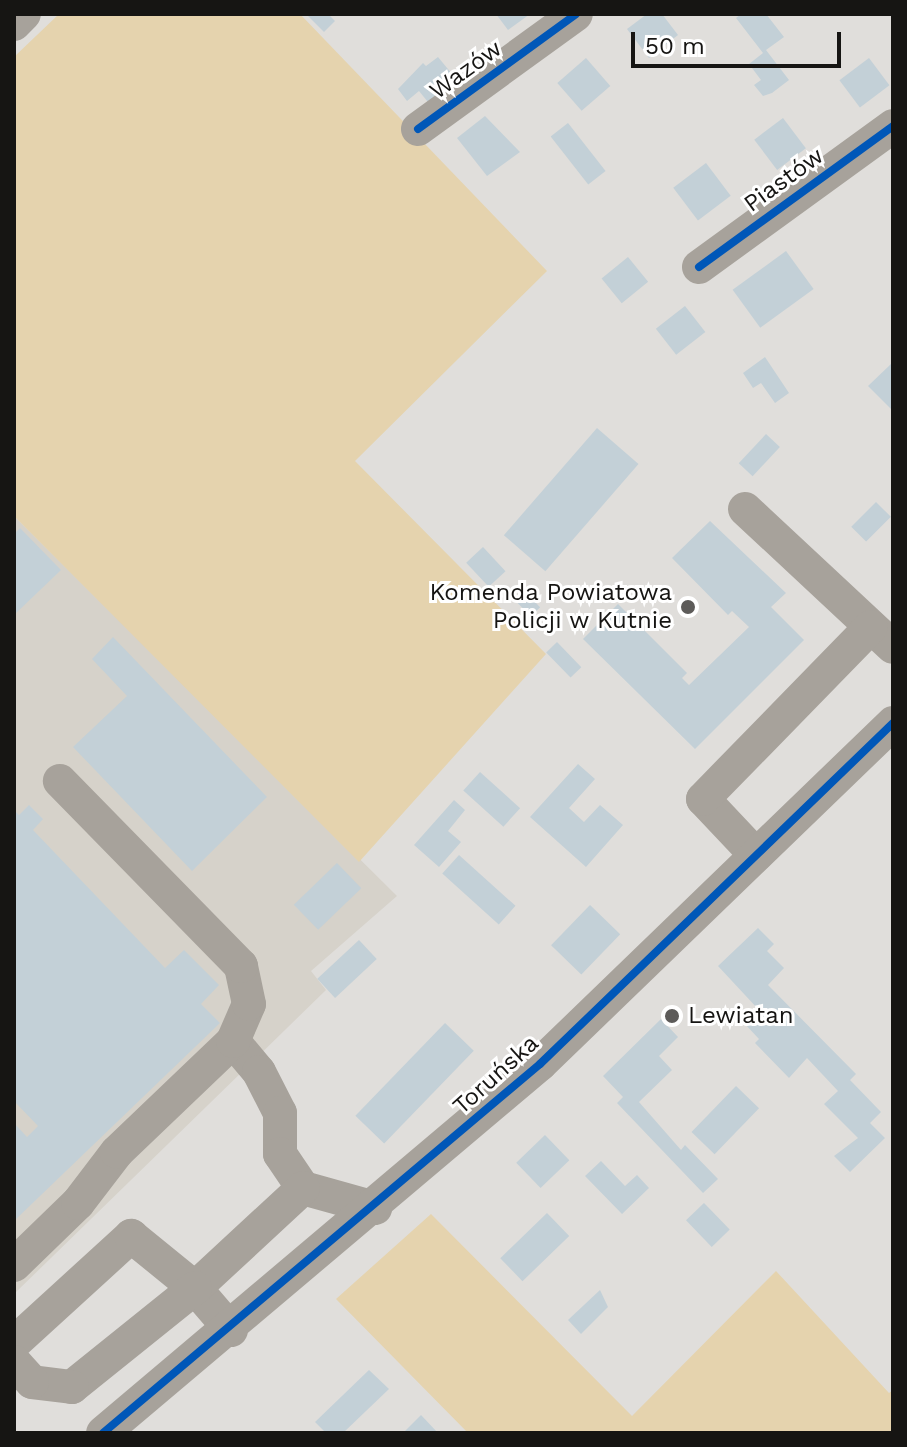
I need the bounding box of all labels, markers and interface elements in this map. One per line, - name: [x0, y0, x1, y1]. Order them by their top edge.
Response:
- scale bar: [635, 16, 845, 66]
- text: 50 m: [645, 32, 705, 60]
- street label: Wazów: [424, 34, 508, 106]
- street label: Piastów: [739, 141, 829, 219]
- place label: Komenda Powiatowa Policji w Kutnie: [429, 579, 672, 635]
- marker: Komenda Powiatowa Policji w Kutnie: [679, 598, 697, 616]
- place label: Lewiatan: [688, 1002, 794, 1030]
- marker: Lewiatan: [663, 1007, 681, 1025]
- street label: Toruńska: [447, 1029, 545, 1121]

